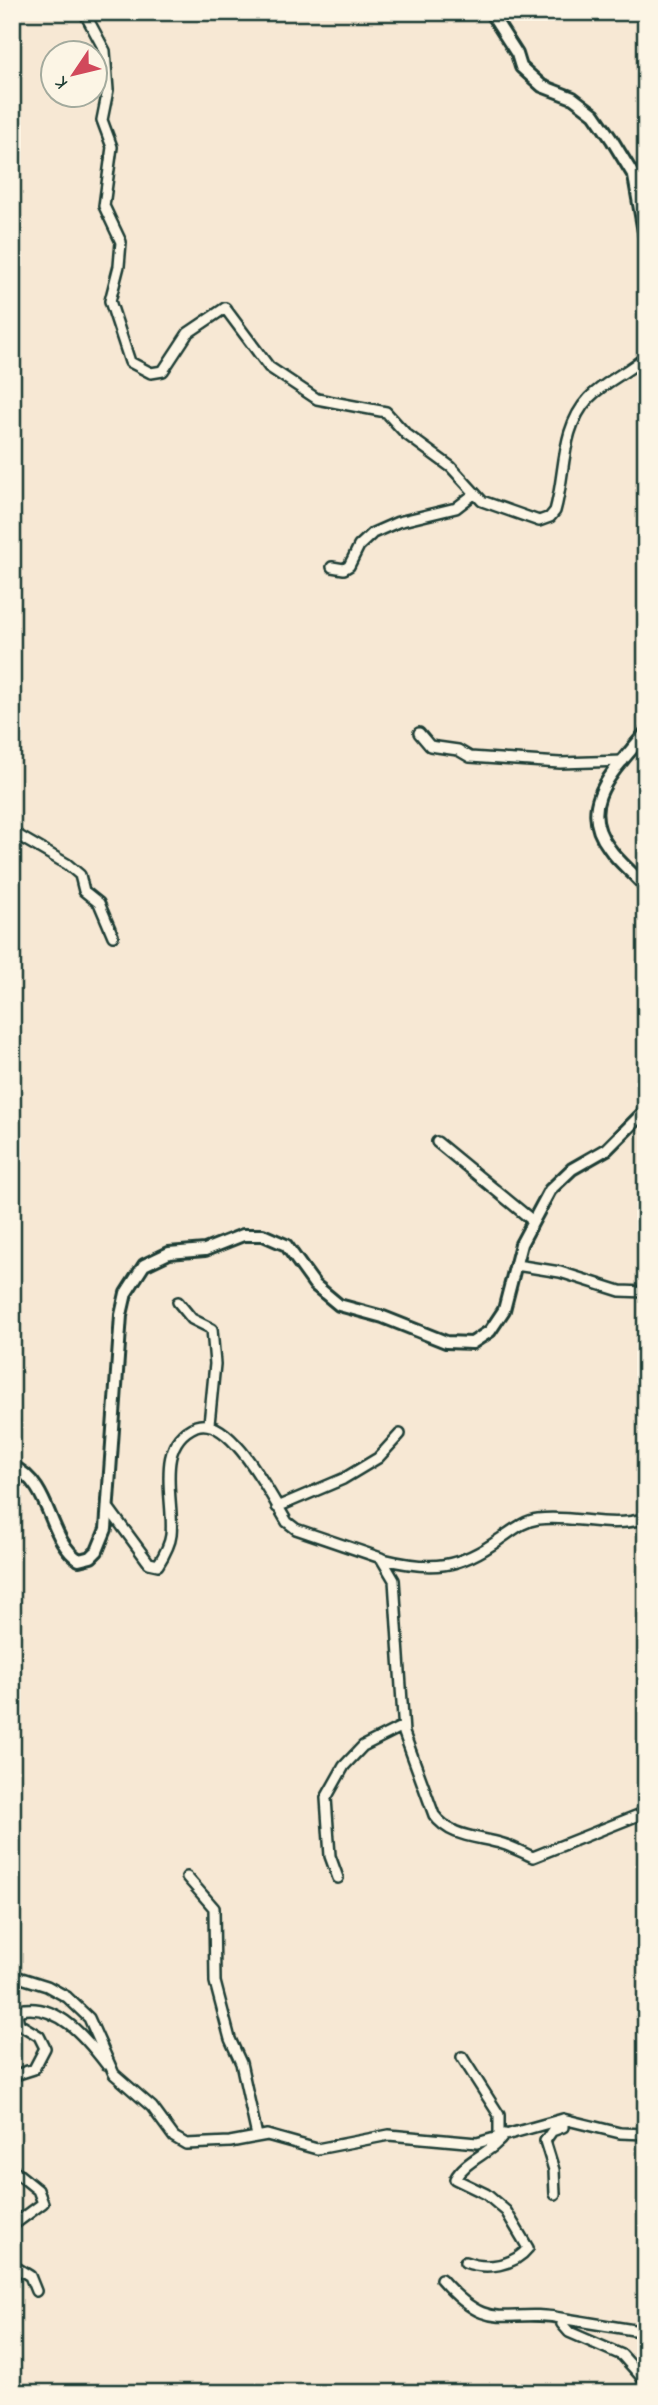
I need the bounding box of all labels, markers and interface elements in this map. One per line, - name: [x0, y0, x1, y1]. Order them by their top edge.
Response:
- north arrow: [38, 38, 108, 108]
- text: K: [48, 70, 76, 94]

